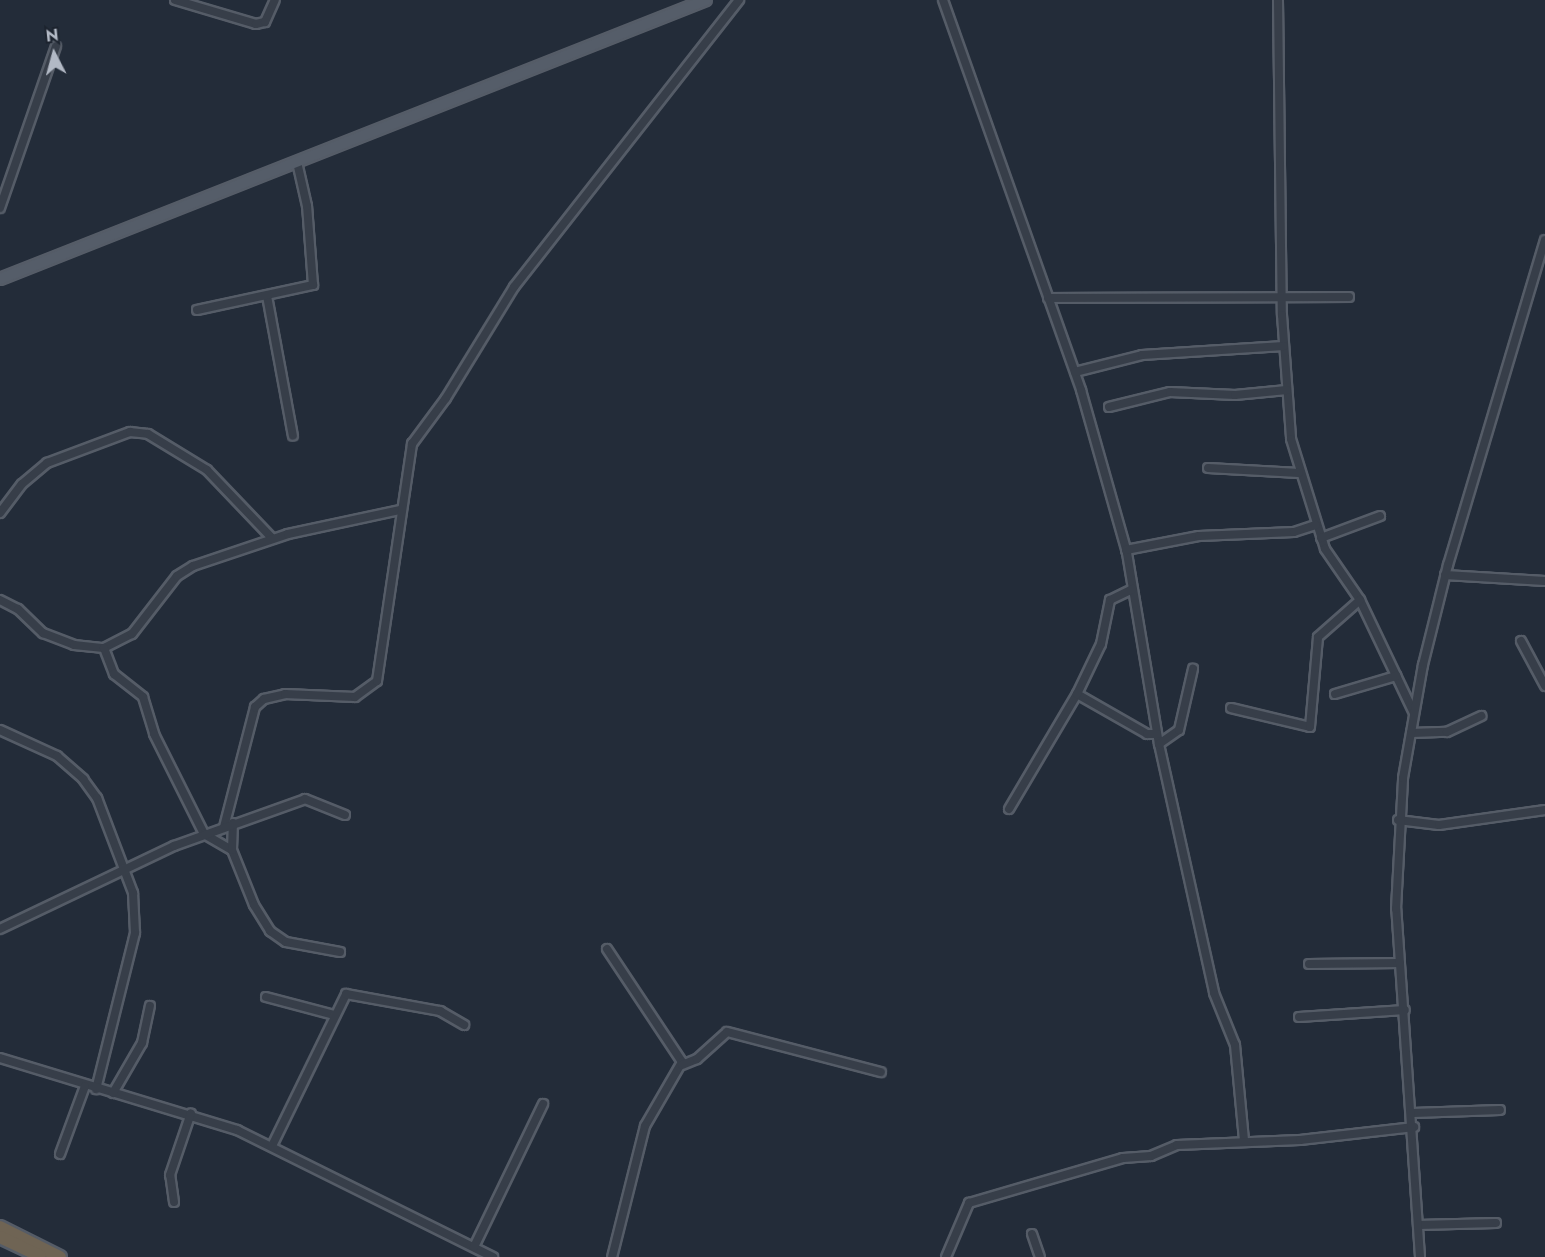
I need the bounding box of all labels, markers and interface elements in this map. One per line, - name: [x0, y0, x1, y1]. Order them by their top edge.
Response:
- text: N: [45, 23, 60, 48]
- north arrow: [24, 24, 84, 84]

